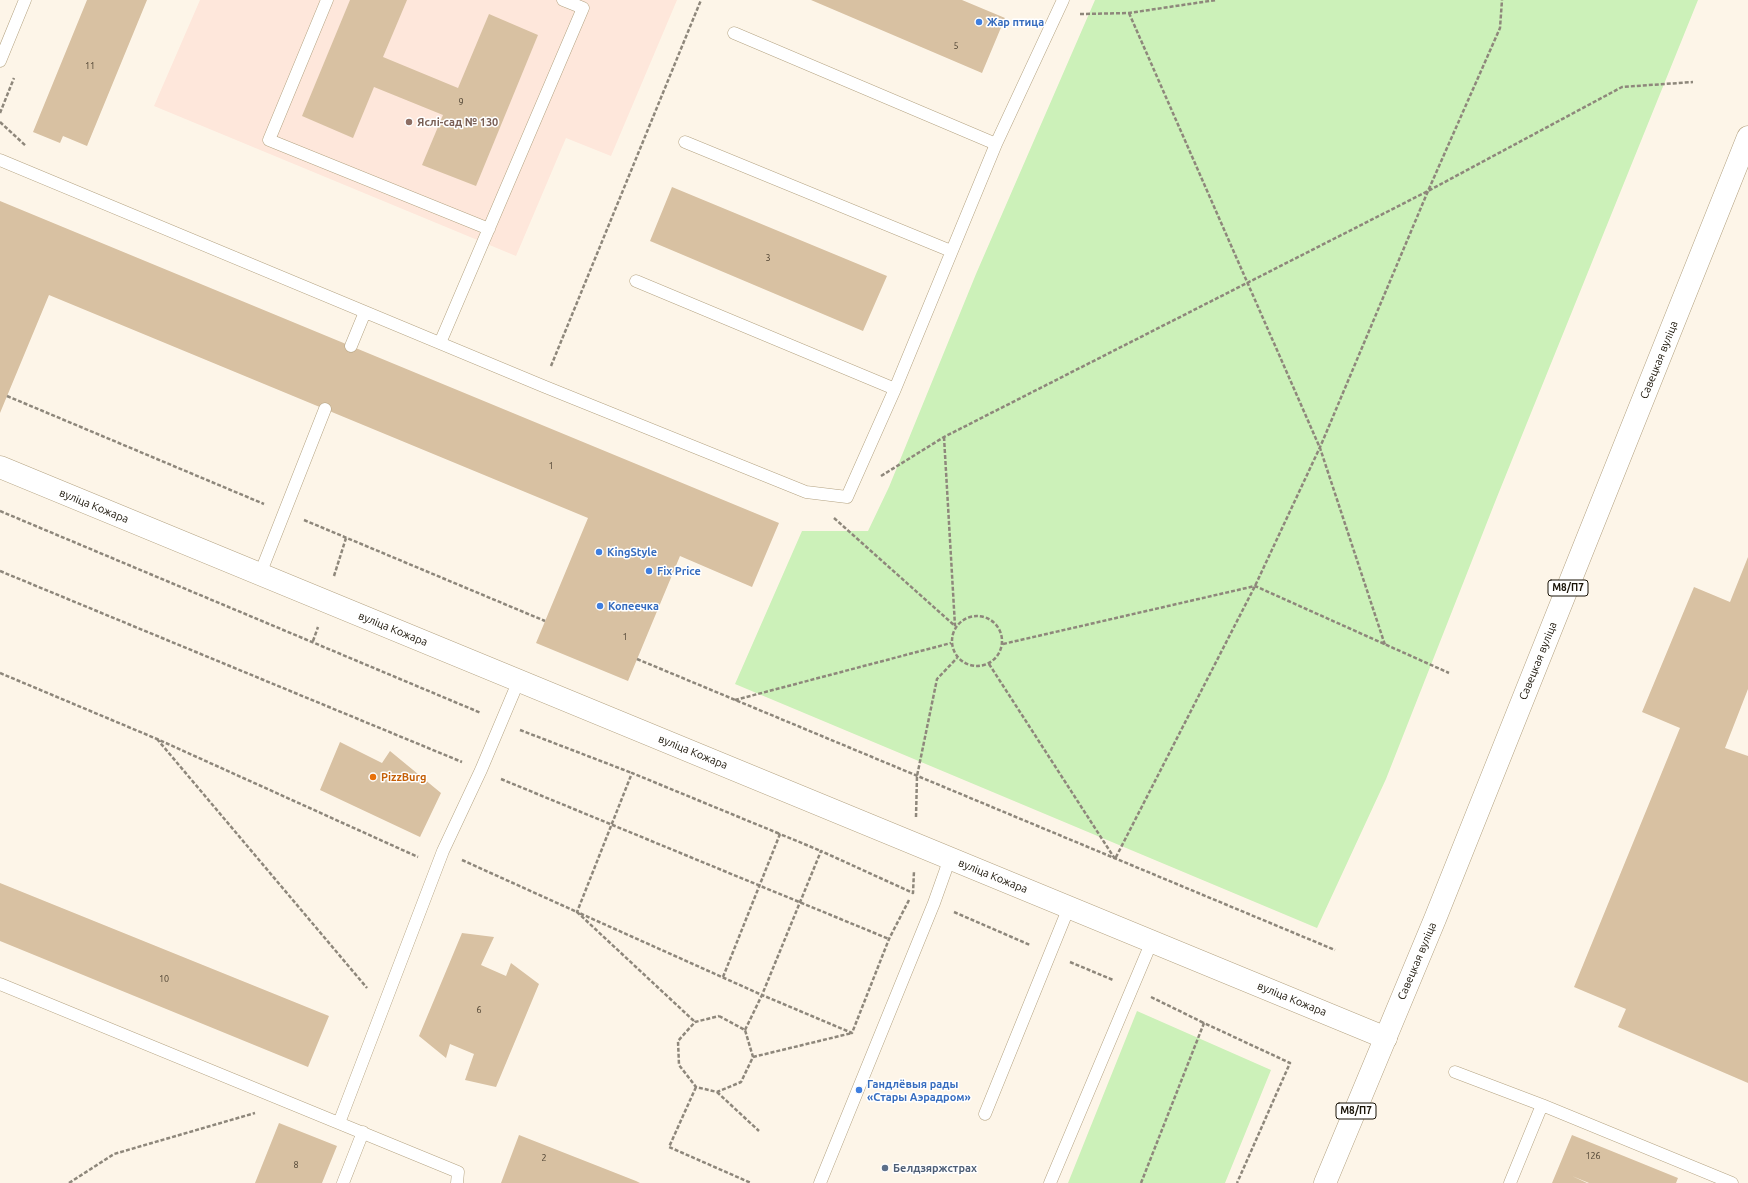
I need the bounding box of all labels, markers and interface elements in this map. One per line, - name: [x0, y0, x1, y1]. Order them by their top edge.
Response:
- place label: Жар птица: [987, 15, 1044, 29]
- marker: Жар птица: [974, 17, 984, 27]
- house number: 5: [953, 41, 959, 51]
- house number: 11: [85, 61, 95, 71]
- house number: 9: [458, 97, 464, 107]
- place label: Яслі-сад № 130: [417, 115, 498, 129]
- marker: Яслі-сад № 130: [404, 117, 414, 127]
- house number: 3: [765, 253, 771, 263]
- street label: Савецкая вуліца: [1637, 319, 1681, 401]
- house number: 1: [548, 461, 554, 471]
- street label: вуліца Кожара: [57, 486, 131, 526]
- place label: KingStyle: [607, 545, 657, 559]
- marker: KingStyle: [594, 547, 604, 557]
- place label: Fix Price: [657, 564, 701, 578]
- marker: Fix Price: [644, 566, 654, 576]
- road number: М8/П7: [1548, 580, 1588, 596]
- place label: Копеечка: [608, 599, 659, 613]
- marker: Копеечка: [595, 601, 605, 611]
- street label: вуліца Кожара: [356, 609, 430, 649]
- street label: Савецкая вуліца: [1516, 620, 1560, 702]
- house number: 1: [622, 632, 628, 642]
- street label: вуліца Кожара: [656, 732, 730, 772]
- place label: PizzBurg: [381, 770, 426, 784]
- marker: PizzBurg: [368, 772, 378, 782]
- street label: вуліца Кожара: [956, 856, 1030, 896]
- street label: Савецкая вуліца: [1395, 920, 1439, 1002]
- house number: 10: [159, 974, 169, 984]
- street label: вуліца Кожара: [1255, 979, 1329, 1019]
- house number: 6: [476, 1005, 482, 1015]
- place label: Гандлёвыя рады «Стары Аэрадром»: [867, 1077, 971, 1103]
- marker: Гандлёвыя рады «Стары Аэрадром»: [854, 1085, 864, 1095]
- road number: М8/П7: [1336, 1103, 1376, 1119]
- house number: 126: [1585, 1151, 1601, 1161]
- house number: 2: [541, 1153, 547, 1163]
- house number: 8: [293, 1160, 299, 1170]
- place label: Белдзяржстрах: [893, 1161, 977, 1175]
- marker: Белдзяржстрах: [880, 1163, 890, 1173]

